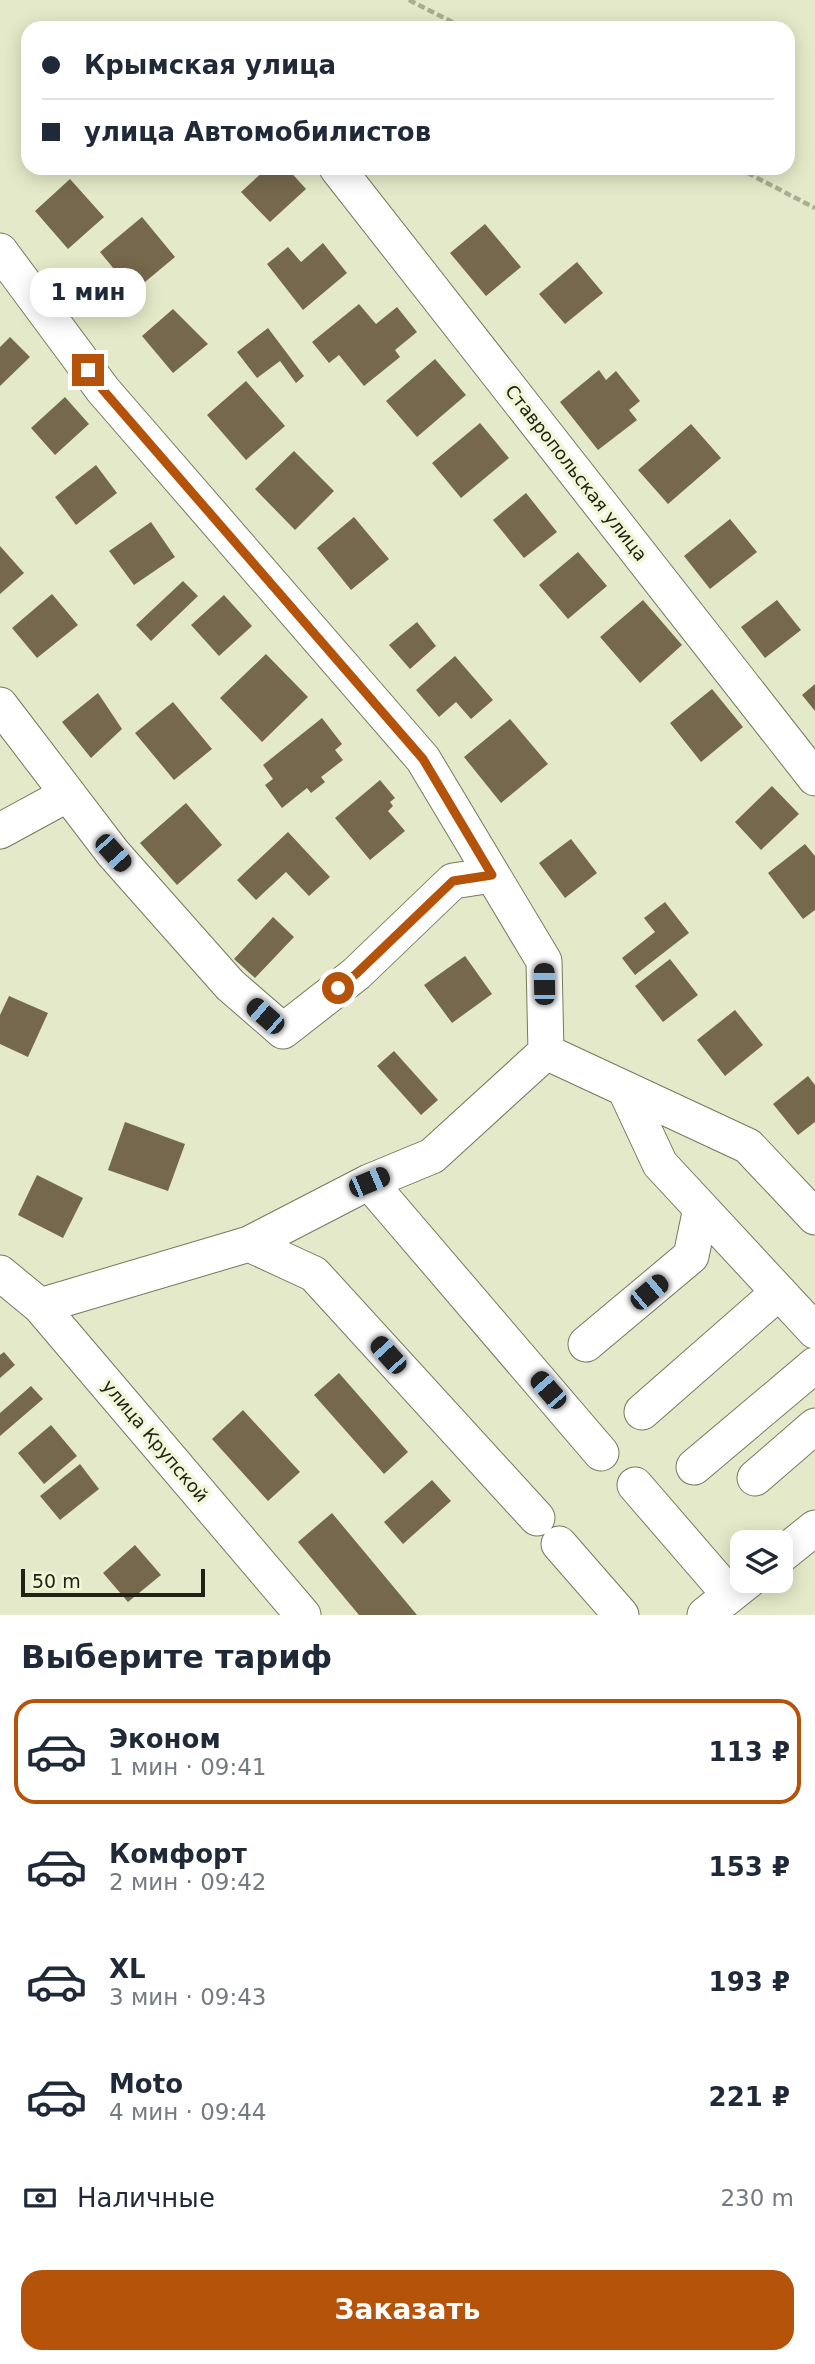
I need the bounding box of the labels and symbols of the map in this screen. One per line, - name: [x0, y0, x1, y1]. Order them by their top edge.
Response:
- callout: 1 мин: [30, 268, 146, 318]
- route end: [72, 354, 104, 386]
- street label: Ставропольская улица: [501, 381, 652, 565]
- car: [92, 830, 135, 876]
- car: [534, 963, 555, 1005]
- route start: [322, 972, 354, 1004]
- car: [243, 994, 288, 1038]
- car: [346, 1164, 393, 1200]
- car: [627, 1270, 672, 1314]
- car: [367, 1332, 410, 1378]
- car: [527, 1367, 570, 1413]
- street label: улица Крупской: [98, 1375, 213, 1506]
- scale bar: [21, 1566, 205, 1598]

